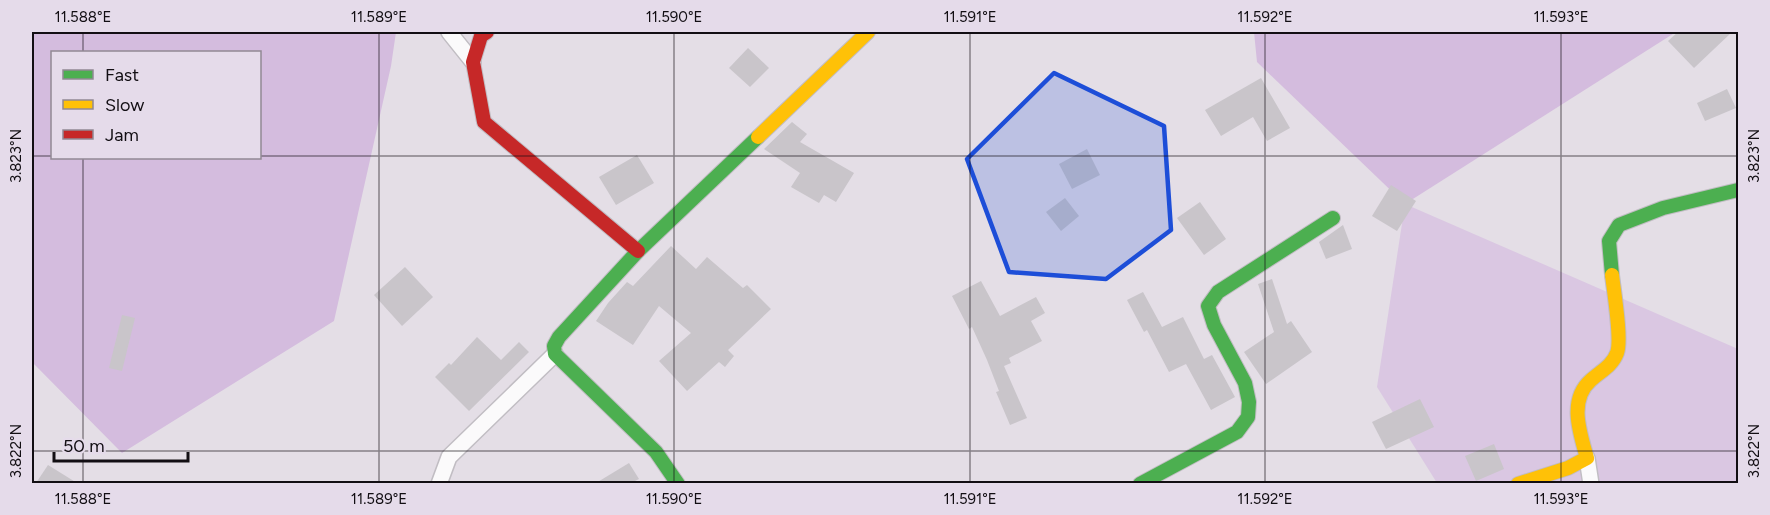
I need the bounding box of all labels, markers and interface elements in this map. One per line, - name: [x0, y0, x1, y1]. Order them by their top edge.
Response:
- text: 11.588°E: [55, 8, 111, 26]
- text: 11.589°E: [351, 8, 407, 26]
- text: 11.590°E: [646, 8, 702, 26]
- text: 11.591°E: [943, 8, 997, 26]
- text: 11.592°E: [1237, 8, 1293, 26]
- text: 11.593°E: [1533, 8, 1589, 26]
- legend: [51, 51, 261, 159]
- text: Fast: [105, 64, 139, 86]
- text: Slow: [105, 94, 144, 116]
- text: Jam: [105, 124, 139, 146]
- text: 3.823°N: [7, 129, 25, 183]
- text: 3.823°N: [1745, 129, 1763, 183]
- text: 3.822°N: [7, 424, 25, 478]
- text: 3.822°N: [1745, 424, 1763, 478]
- scale bar: [54, 425, 188, 463]
- text: 50 m: [63, 435, 105, 457]
- text: 11.588°E: [55, 490, 111, 508]
- text: 11.589°E: [351, 490, 407, 508]
- text: 11.590°E: [646, 490, 702, 508]
- text: 11.591°E: [943, 490, 997, 508]
- text: 11.592°E: [1237, 490, 1293, 508]
- text: 11.593°E: [1533, 490, 1589, 508]

